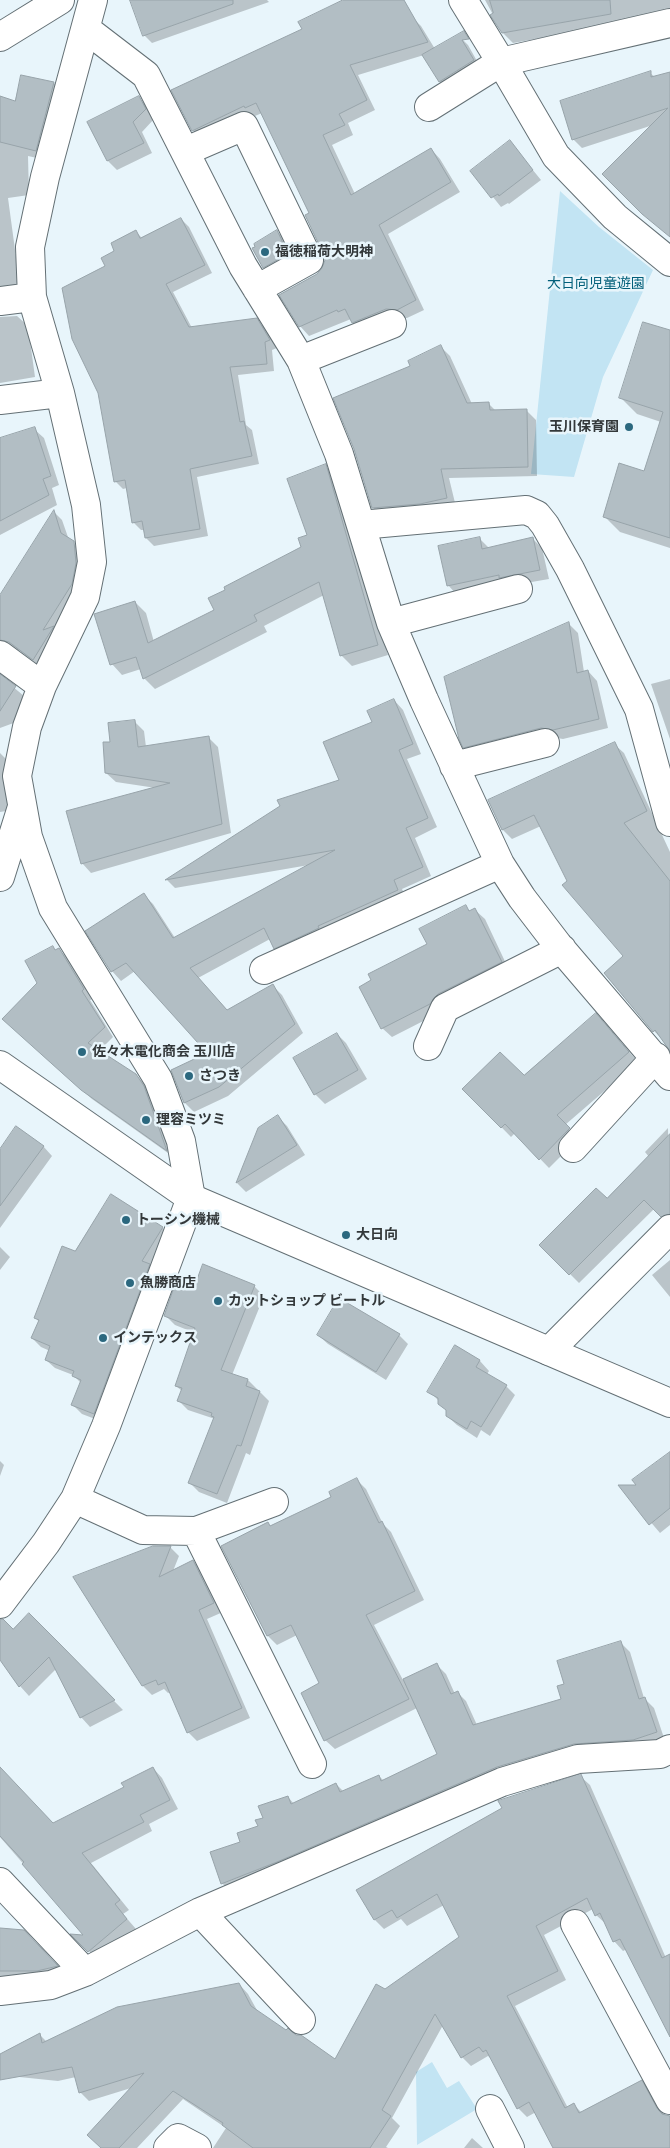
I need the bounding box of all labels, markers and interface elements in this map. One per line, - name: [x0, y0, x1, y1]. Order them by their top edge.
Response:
- place label: 福徳稲荷大明神: [275, 244, 373, 260]
- marker: 福徳稲荷大明神: [259, 246, 271, 258]
- park label: 大日向児童遊園: [547, 276, 645, 292]
- place label: 玉川保育園: [549, 419, 619, 435]
- marker: 玉川保育園: [623, 421, 635, 433]
- place label: 佐々木電化商会 玉川店: [92, 1044, 235, 1060]
- marker: 佐々木電化商会 玉川店: [76, 1046, 88, 1058]
- place label: さつき: [199, 1068, 241, 1084]
- marker: さつき: [183, 1070, 195, 1082]
- place label: 理容ミツミ: [156, 1112, 226, 1128]
- marker: 理容ミツミ: [140, 1114, 152, 1126]
- place label: トーシン機械: [136, 1212, 220, 1228]
- marker: トーシン機械: [120, 1214, 132, 1226]
- place label: 大日向: [356, 1227, 398, 1243]
- marker: 大日向: [340, 1229, 352, 1241]
- place label: 魚勝商店: [140, 1275, 196, 1291]
- marker: 魚勝商店: [124, 1277, 136, 1289]
- place label: カットショップ ビートル: [228, 1293, 385, 1309]
- marker: カットショップ ビートル: [212, 1295, 224, 1307]
- place label: インテックス: [113, 1330, 197, 1346]
- marker: インテックス: [97, 1332, 109, 1344]

